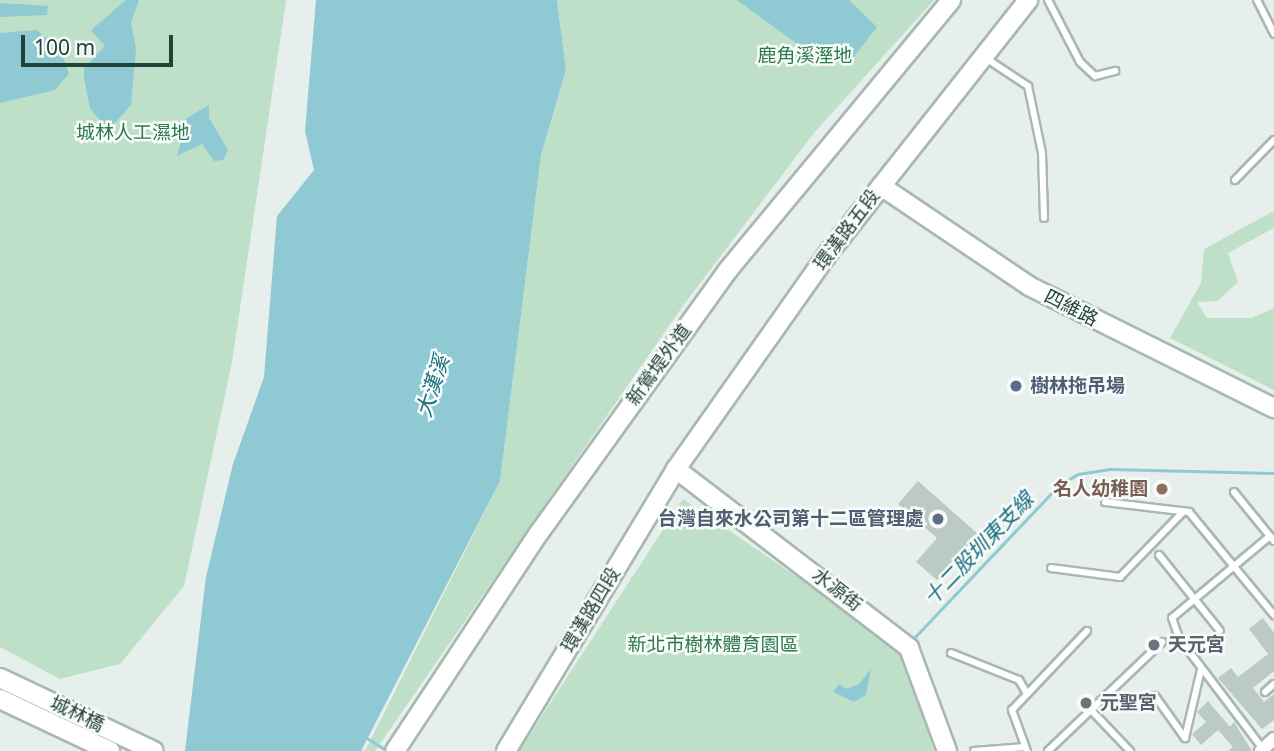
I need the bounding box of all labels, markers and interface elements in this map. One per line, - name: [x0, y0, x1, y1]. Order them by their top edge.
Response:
- scale bar: [24, 21, 177, 65]
- text: 100 m: [34, 33, 95, 61]
- park label: 鹿角溪溼地: [758, 45, 852, 67]
- park label: 城林人工濕地: [76, 122, 190, 144]
- street label: 環漢路五段: [809, 185, 885, 275]
- street label: 四維路: [1040, 285, 1102, 331]
- street label: 新鶯堤外道: [622, 320, 696, 410]
- water label: 大漢溪: [410, 352, 454, 420]
- place label: 樹林拖吊場: [1030, 375, 1125, 397]
- marker: 樹林拖吊場: [1008, 378, 1024, 394]
- place label: 名人幼稚園: [1053, 478, 1148, 500]
- marker: 名人幼稚園: [1154, 481, 1170, 497]
- water label: 十二股圳東支線: [918, 486, 1038, 610]
- place label: 台灣自來水公司第十二區管理處: [658, 508, 924, 530]
- marker: 台灣自來水公司第十二區管理處: [930, 511, 946, 527]
- street label: 環漢路四段: [557, 563, 625, 657]
- street label: 水源街: [808, 563, 866, 617]
- park label: 新北市樹林體育園區: [628, 634, 798, 656]
- place label: 天元宮: [1168, 634, 1225, 656]
- marker: 天元宮: [1146, 637, 1162, 653]
- street label: 城林橋: [46, 692, 108, 736]
- place label: 元聖宮: [1100, 692, 1157, 714]
- marker: 元聖宮: [1078, 695, 1094, 711]

